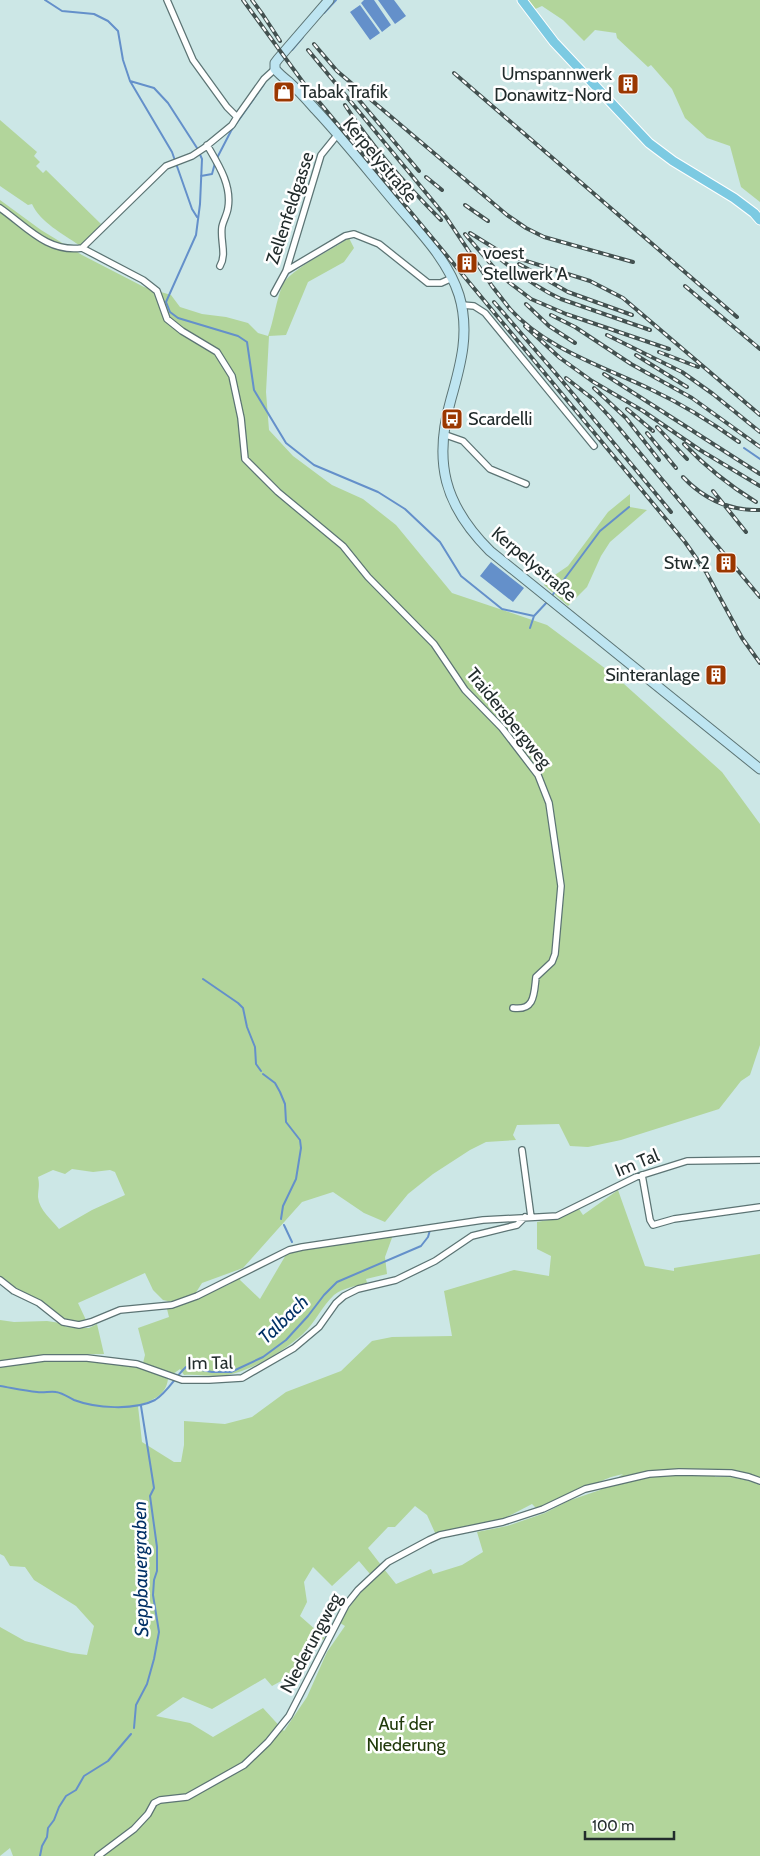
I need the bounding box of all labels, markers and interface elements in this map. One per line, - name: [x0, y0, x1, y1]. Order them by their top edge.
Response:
- place label: Umspannwerk Donawitz-Nord: [494, 63, 613, 106]
- building icon: Umspannwerk Donawitz-Nord: [616, 72, 640, 96]
- shop icon: Tabak Trafik: [272, 80, 296, 104]
- place label: Tabak Trafik: [300, 81, 389, 103]
- street label: Kerpelystraße: [338, 113, 422, 207]
- street label: Zellenfeldgasse: [261, 149, 319, 267]
- place label: voest Stellwerk A: [483, 242, 568, 285]
- building icon: voest Stellwerk A: [455, 251, 479, 275]
- bus stop icon: Scardelli: [440, 407, 464, 431]
- place label: Scardelli: [468, 408, 532, 430]
- street label: Kerpelystraße: [487, 522, 581, 606]
- building icon: Stw. 2: [714, 551, 738, 575]
- place label: Stw. 2: [664, 552, 710, 574]
- street label: Traidersbergweg: [462, 663, 557, 774]
- building icon: Sinteranlage: [704, 663, 728, 687]
- place label: Sinteranlage: [605, 664, 700, 686]
- street label: Im Tal: [612, 1144, 663, 1182]
- water label: Talbach: [254, 1290, 313, 1349]
- street label: Im Tal: [187, 1352, 234, 1374]
- water label: Seppbauergraben: [128, 1501, 153, 1637]
- street label: Niederungweg: [275, 1588, 347, 1697]
- park label: Auf der Niederung: [367, 1713, 446, 1756]
- scale bar: [585, 1808, 674, 1840]
- text: 100 m: [592, 1817, 634, 1835]

